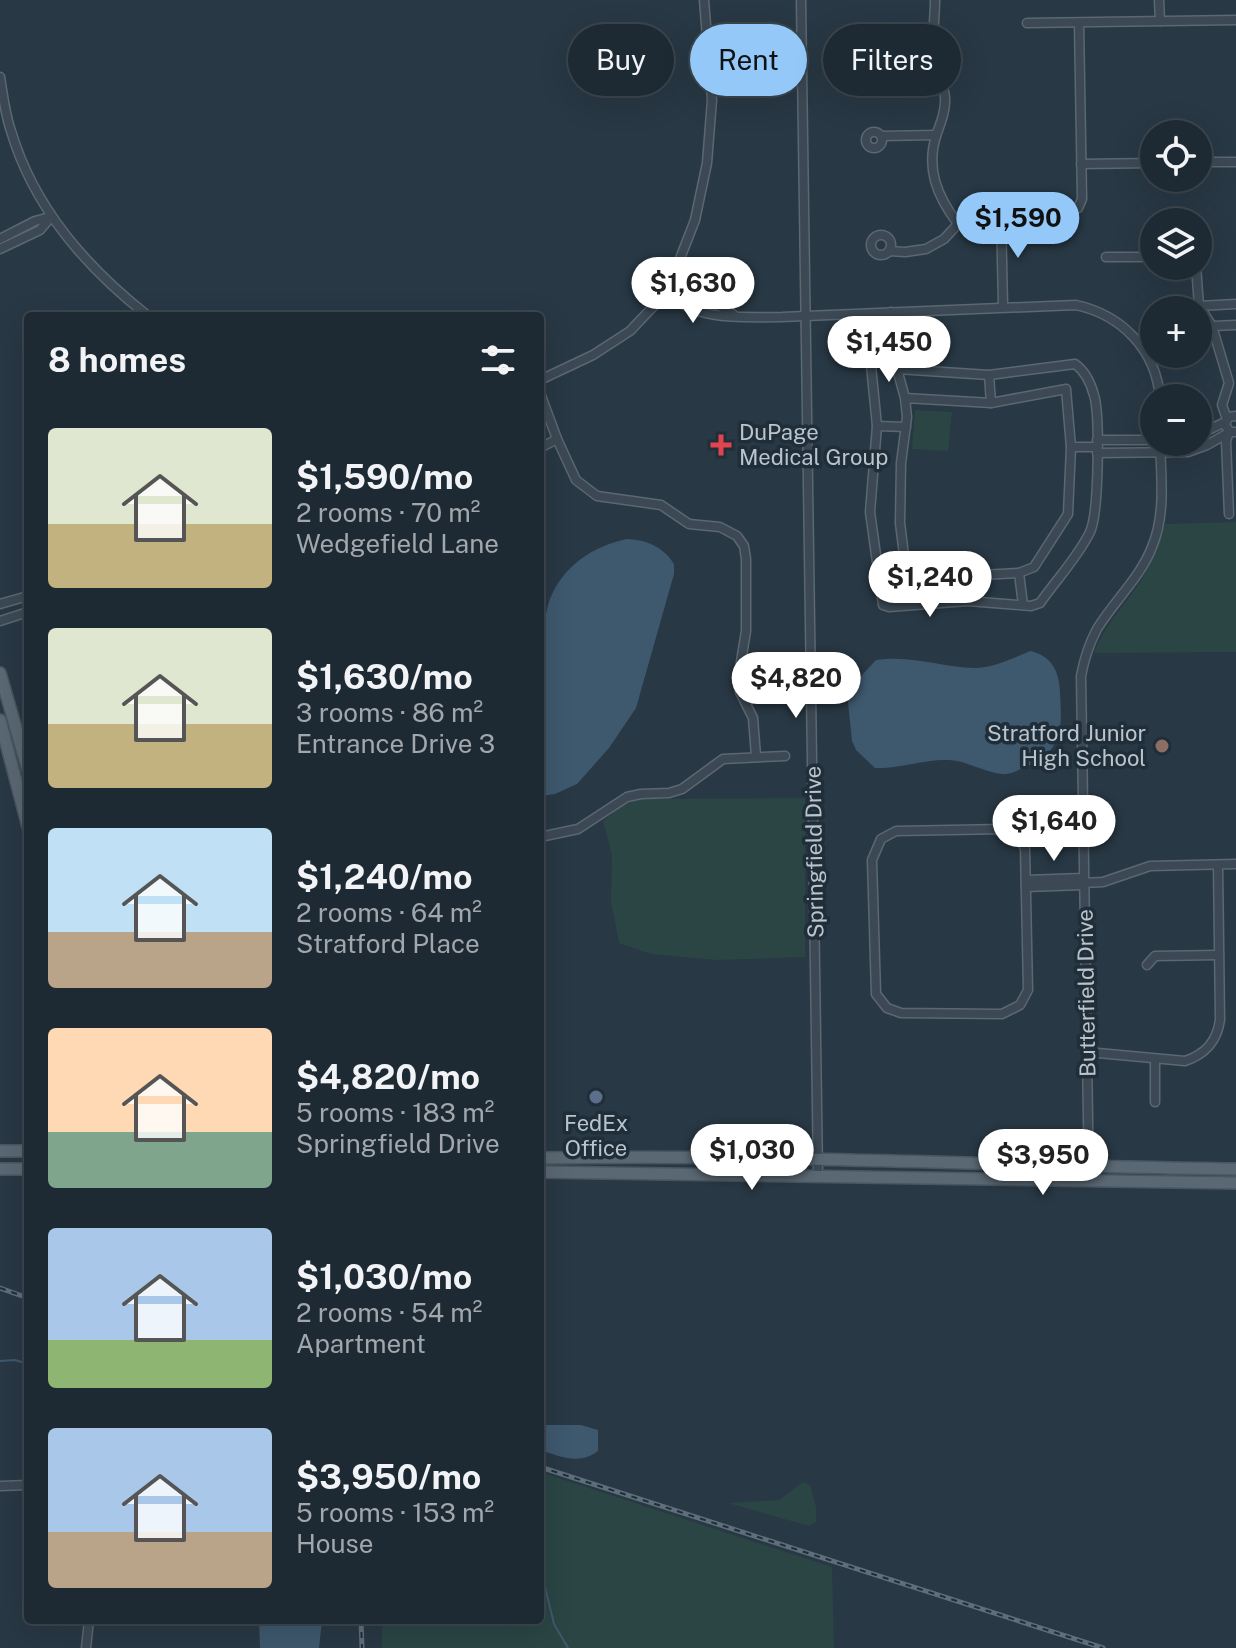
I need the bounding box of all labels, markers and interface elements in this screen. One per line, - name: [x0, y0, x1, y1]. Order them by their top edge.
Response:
- chip: Buy: [568, 24, 674, 96]
- chip: Rent: [690, 24, 807, 96]
- chip: Filters: [823, 24, 961, 96]
- map controls: [1140, 120, 1212, 456]
- button: locate: [1140, 120, 1212, 192]
- pin: $1,590: [953, 192, 1083, 260]
- text: $1,590: [974, 202, 1062, 233]
- button: layers: [1140, 208, 1212, 280]
- pin: $1,630: [628, 257, 758, 325]
- text: $1,630: [649, 267, 737, 298]
- button: +: [1140, 296, 1212, 368]
- pin: $1,450: [824, 316, 954, 384]
- text: $1,450: [846, 326, 933, 357]
- icon: filters: [476, 338, 520, 382]
- text: 8 homes: [48, 340, 186, 380]
- button: −: [1140, 384, 1212, 456]
- place label: DuPage Medical Group: [739, 419, 888, 470]
- marker: DuPage Medical Group: [710, 434, 732, 456]
- text: $1,590/mo: [296, 457, 473, 497]
- icon: home: [112, 460, 208, 556]
- text: 2 rooms · 70 m²: [296, 497, 480, 528]
- text: Wedgefield Lane: [296, 528, 499, 559]
- pin: $1,240: [865, 551, 995, 619]
- text: $1,240: [887, 561, 973, 592]
- pin: $4,820: [731, 652, 861, 720]
- text: $1,630/mo: [296, 657, 473, 697]
- icon: home: [112, 660, 208, 756]
- text: $4,820: [750, 662, 842, 693]
- text: 3 rooms · 86 m²: [296, 697, 483, 728]
- place label: Stratford Junior High School: [987, 720, 1146, 771]
- text: Entrance Drive 3: [296, 728, 495, 759]
- marker: Stratford Junior High School: [1153, 737, 1171, 755]
- street label: Springfield Drive: [799, 766, 829, 938]
- pin: $1,640: [989, 795, 1119, 863]
- text: $1,640: [1011, 805, 1097, 836]
- text: $1,240/mo: [296, 857, 473, 897]
- icon: home: [112, 860, 208, 956]
- text: 2 rooms · 64 m²: [296, 897, 482, 928]
- street label: Butterfield Drive: [1072, 909, 1100, 1077]
- text: Stratford Place: [296, 928, 480, 959]
- text: $4,820/mo: [296, 1057, 480, 1097]
- icon: home: [112, 1060, 208, 1156]
- marker: FedEx Office: [587, 1088, 605, 1106]
- text: 5 rooms · 183 m²: [296, 1097, 494, 1128]
- place label: FedEx Office: [564, 1110, 628, 1161]
- pin: $1,030: [687, 1124, 817, 1192]
- text: Springfield Drive: [296, 1128, 500, 1159]
- pin: $3,950: [978, 1129, 1108, 1197]
- text: $1,030: [709, 1134, 795, 1165]
- text: $3,950: [996, 1139, 1090, 1170]
- text: $1,030/mo: [296, 1257, 472, 1297]
- icon: home: [112, 1260, 208, 1356]
- text: 2 rooms · 54 m²: [296, 1297, 482, 1328]
- text: Apartment: [296, 1328, 426, 1359]
- text: $3,950/mo: [296, 1457, 481, 1497]
- icon: home: [112, 1460, 208, 1556]
- text: 5 rooms · 153 m²: [296, 1497, 494, 1528]
- text: House: [296, 1528, 373, 1559]

